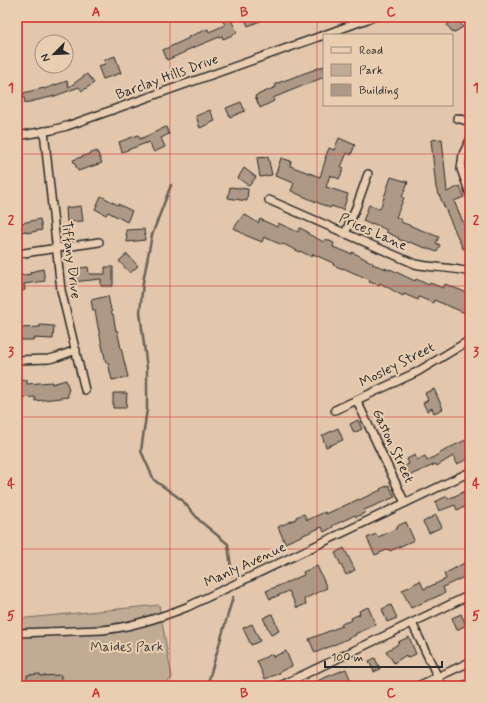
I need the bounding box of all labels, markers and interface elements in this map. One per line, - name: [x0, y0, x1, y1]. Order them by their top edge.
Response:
- text: A: [92, 4, 100, 21]
- text: B: [240, 4, 249, 21]
- text: C: [386, 4, 396, 21]
- north arrow: [34, 34, 74, 74]
- legend: [323, 34, 453, 106]
- text: Road: [359, 43, 383, 59]
- street label: Barclay Hills Drive: [113, 50, 221, 104]
- text: N: [38, 51, 54, 64]
- text: Park: [359, 63, 383, 79]
- text: 1: [8, 80, 14, 97]
- text: 1: [473, 80, 479, 97]
- text: Building: [359, 83, 399, 100]
- street label: Prices Lane: [336, 209, 410, 255]
- text: 2: [8, 212, 15, 229]
- text: 2: [473, 212, 480, 229]
- street label: Tiffany Drive: [57, 220, 85, 300]
- street label: Mosley Street: [356, 338, 438, 392]
- text: 3: [8, 344, 14, 361]
- text: 3: [473, 344, 479, 361]
- street label: Gaston Street: [368, 406, 418, 486]
- text: 4: [7, 476, 15, 493]
- text: 4: [472, 476, 480, 493]
- street label: Manly Avenue: [201, 538, 289, 592]
- text: 5: [7, 608, 15, 625]
- text: 5: [472, 608, 480, 625]
- park label: Maides Park: [90, 638, 164, 656]
- scale bar: [325, 643, 442, 669]
- text: 100 m: [331, 650, 363, 666]
- text: A: [92, 685, 100, 702]
- text: B: [240, 685, 249, 702]
- text: C: [386, 685, 396, 702]

